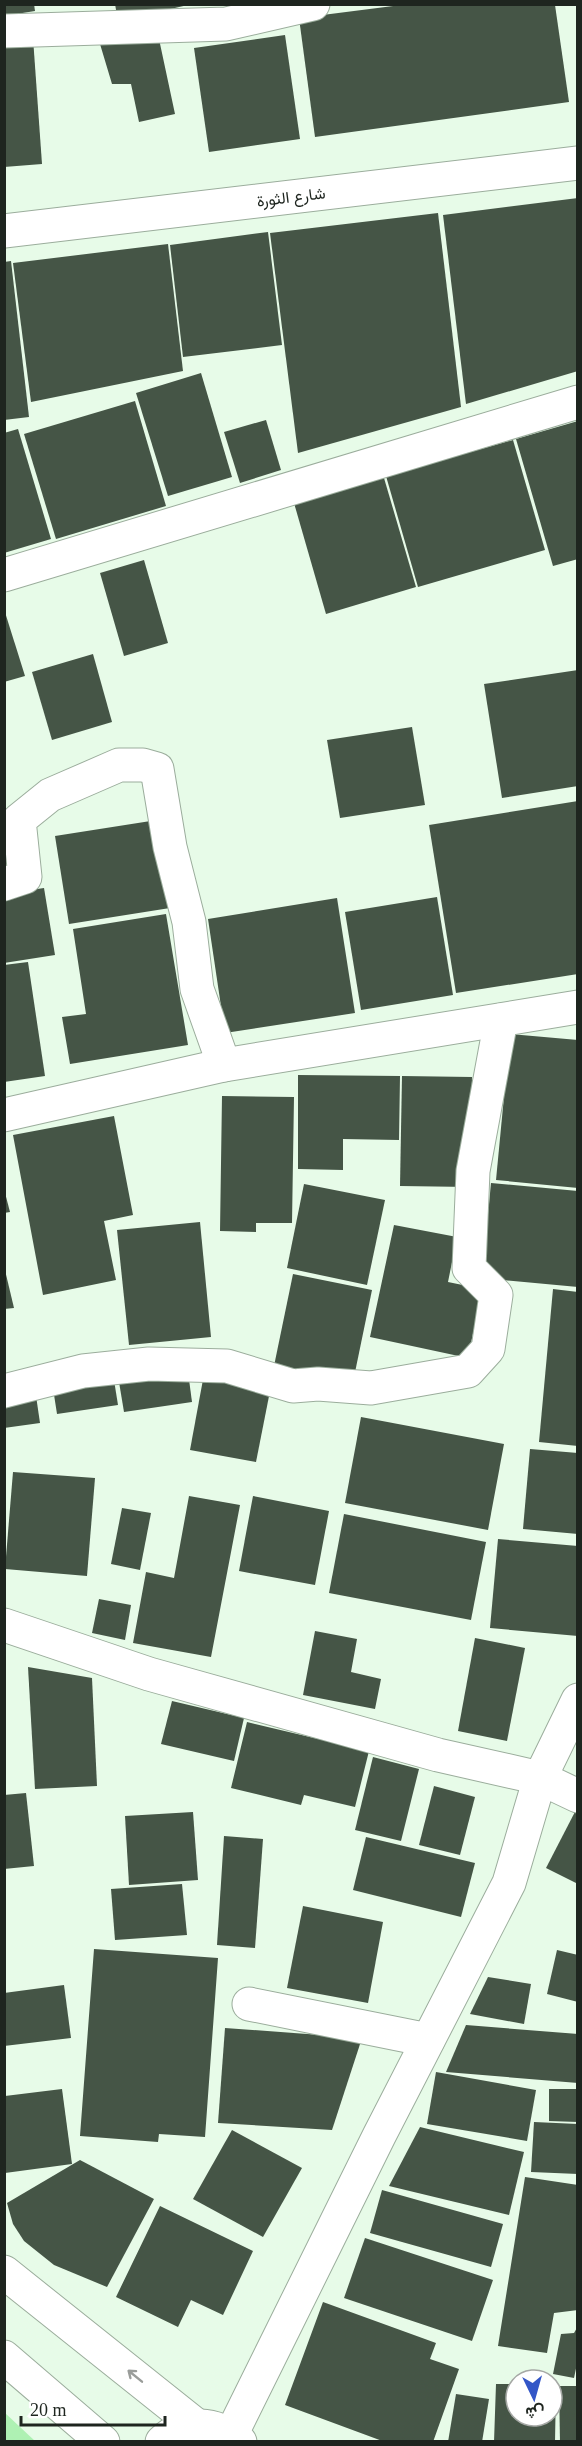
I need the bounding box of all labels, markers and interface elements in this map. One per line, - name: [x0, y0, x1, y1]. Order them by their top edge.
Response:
- street label: شارع الثورة: [256, 184, 327, 213]
- north arrow: [504, 2368, 564, 2428]
- one-way arrow: [127, 2370, 143, 2383]
- scale bar: [21, 2389, 165, 2427]
- text: 20 m: [30, 2400, 67, 2420]
- text: ش: [525, 2402, 546, 2422]

